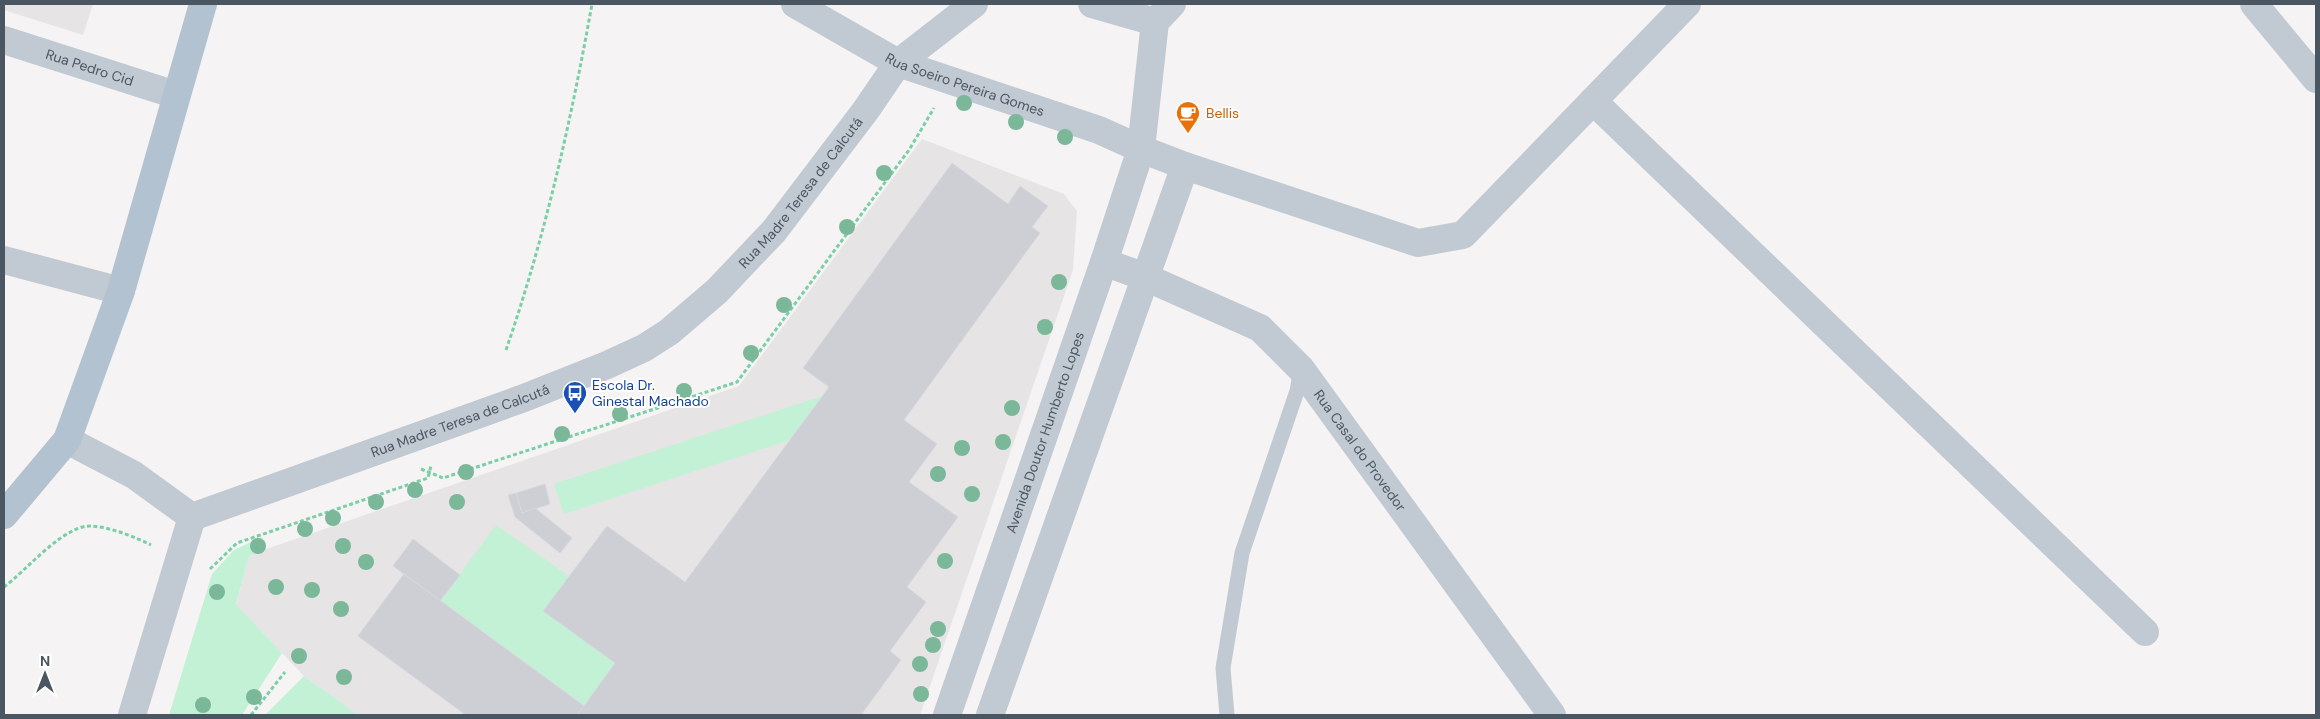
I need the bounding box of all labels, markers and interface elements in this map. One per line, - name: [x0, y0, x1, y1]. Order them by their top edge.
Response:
- street label: Rua Pedro Cid: [43, 45, 136, 90]
- street label: Rua Soeiro Pereira Gomes: [882, 49, 1047, 120]
- cafe icon: Bellis: [1175, 100, 1201, 134]
- place label: Bellis: [1206, 104, 1239, 122]
- street label: Rua Madre Teresa de Calcutá: [734, 113, 866, 272]
- street label: Avenida Doutor Humberto Lopes: [1002, 329, 1088, 536]
- place label: Escola Dr. Ginestal Machado: [592, 376, 709, 410]
- street label: Rua Madre Teresa de Calcutá: [368, 380, 552, 461]
- bus stop icon: Escola Dr. Ginestal Machado: [562, 380, 588, 414]
- street label: Rua Casal do Provedor: [1310, 386, 1410, 515]
- north arrow: [20, 649, 70, 699]
- text: N: [40, 652, 50, 670]

